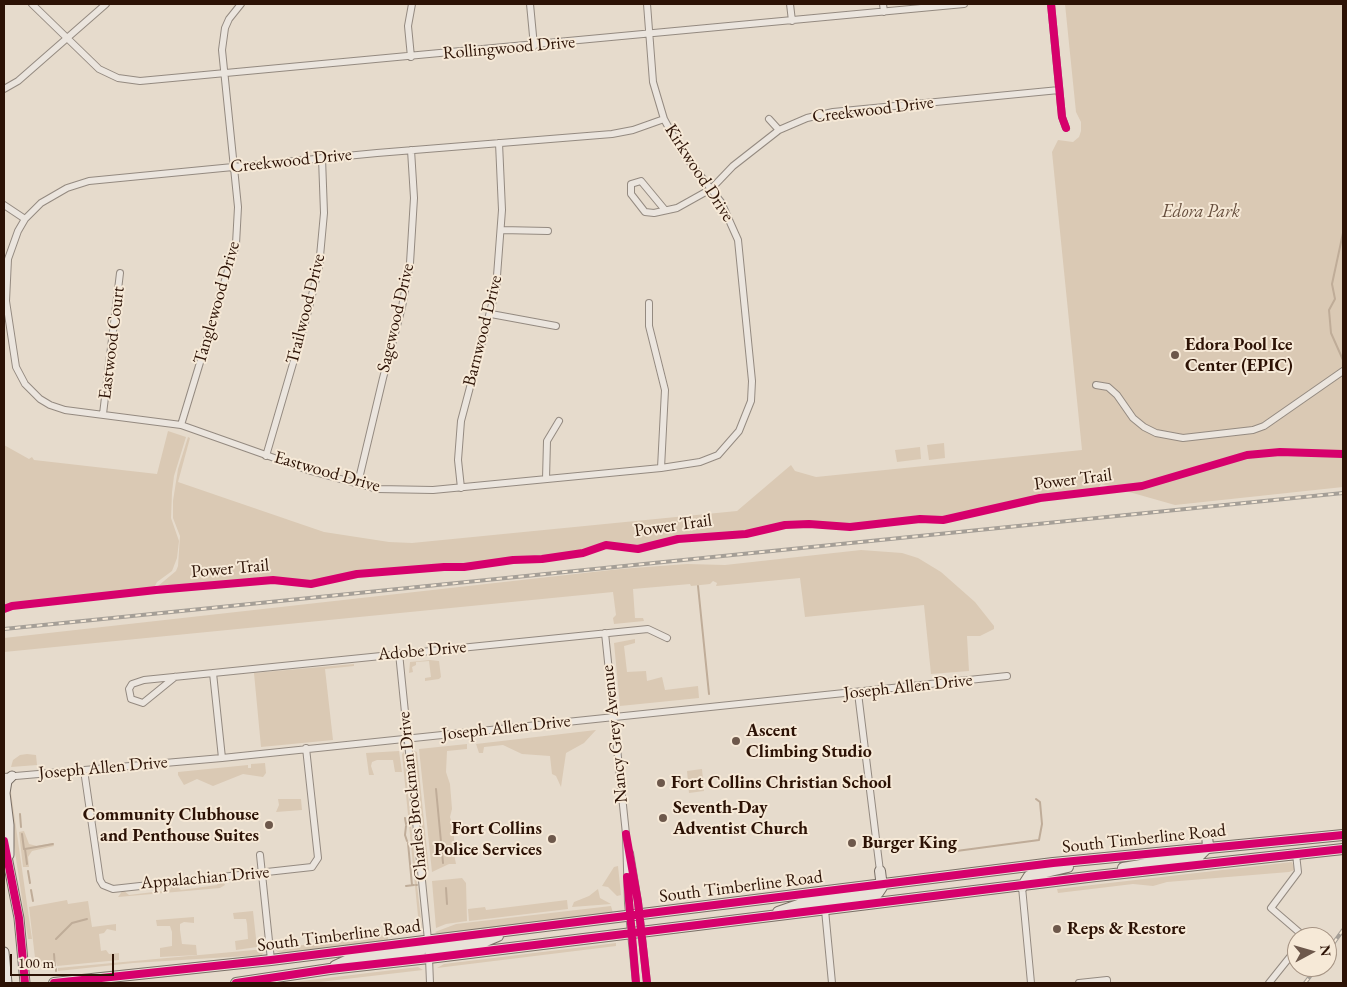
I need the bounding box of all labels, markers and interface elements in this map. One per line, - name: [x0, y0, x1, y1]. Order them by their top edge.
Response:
- street label: Rollingwood Drive: [442, 31, 576, 65]
- street label: Creekwood Drive: [811, 92, 935, 128]
- street label: Kirkwood Drive: [659, 120, 739, 226]
- street label: Creekwood Drive: [229, 144, 353, 178]
- park label: Edora Park: [1162, 201, 1240, 223]
- street label: Tanglewood Drive: [189, 239, 245, 367]
- street label: Trailwood Drive: [282, 252, 330, 366]
- street label: Sagewood Drive: [373, 261, 419, 375]
- street label: Barnwood Drive: [459, 273, 507, 389]
- street label: Eastwood Court: [94, 285, 130, 401]
- place label: Edora Pool Ice Center (EPIC): [1185, 334, 1293, 376]
- marker: Edora Pool Ice Center (EPIC): [1169, 349, 1181, 361]
- street label: Eastwood Drive: [272, 447, 382, 497]
- street label: Power Trail: [1033, 465, 1113, 495]
- street label: Power Trail: [633, 510, 713, 542]
- street label: Power Trail: [190, 555, 270, 583]
- street label: Adobe Drive: [377, 636, 467, 666]
- street label: Nancy Grey Avenue: [597, 664, 633, 804]
- street label: Joseph Allen Drive: [842, 669, 974, 705]
- street label: Charles Brockman Drive: [393, 710, 433, 882]
- street label: Joseph Allen Drive: [440, 710, 572, 746]
- place label: Ascent Climbing Studio: [746, 720, 872, 762]
- marker: Ascent Climbing Studio: [730, 735, 742, 747]
- street label: Joseph Allen Drive: [38, 752, 168, 784]
- place label: Fort Collins Christian School: [671, 772, 892, 794]
- marker: Fort Collins Christian School: [655, 777, 667, 789]
- place label: Seventh-Day Adventist Church: [673, 797, 808, 840]
- place label: Community Clubhouse and Penthouse Suites: [83, 804, 259, 846]
- marker: Seventh-Day Adventist Church: [657, 812, 669, 824]
- place label: Fort Collins Police Services: [434, 818, 542, 861]
- marker: Community Clubhouse and Penthouse Suites: [263, 819, 275, 831]
- street label: South Timberline Road: [1061, 820, 1227, 858]
- place label: Burger King: [862, 832, 957, 854]
- marker: Fort Collins Police Services: [546, 833, 558, 845]
- marker: Burger King: [846, 837, 858, 849]
- street label: Appalachian Drive: [140, 862, 270, 894]
- street label: South Timberline Road: [658, 866, 824, 908]
- street label: South Timberline Road: [256, 915, 422, 957]
- place label: Reps & Restore: [1067, 918, 1186, 940]
- marker: Reps & Restore: [1051, 923, 1063, 935]
- north arrow: [1287, 927, 1337, 977]
- scale bar: [12, 944, 116, 976]
- text: N: [1316, 944, 1335, 957]
- text: 100 m: [18, 953, 54, 972]

